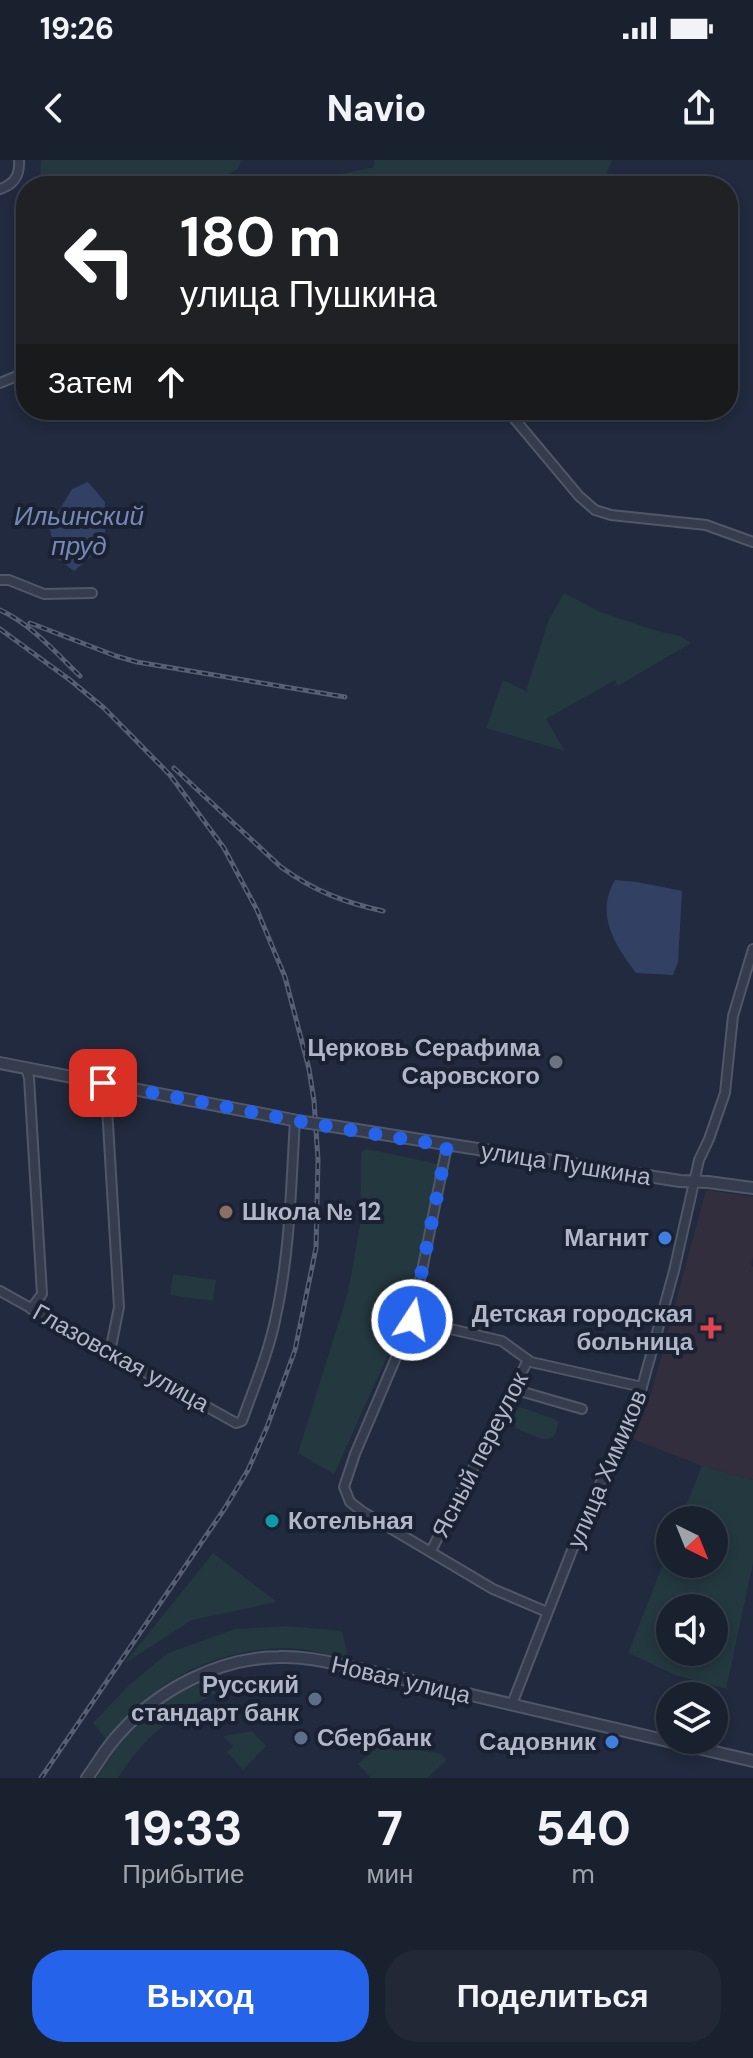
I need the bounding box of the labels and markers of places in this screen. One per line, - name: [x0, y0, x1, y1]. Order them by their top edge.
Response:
- place label: Церковь Серафима Саровского: [307, 1032, 541, 1091]
- pin: [69, 1049, 137, 1117]
- marker: Церковь Серафима Саровского: [547, 1053, 565, 1071]
- place label: Школа № 12: [242, 1196, 381, 1227]
- marker: Школа № 12: [217, 1203, 235, 1221]
- place label: Магнит: [564, 1222, 649, 1253]
- marker: Магнит: [656, 1229, 674, 1247]
- place label: Детская городская больница: [472, 1298, 694, 1357]
- marker: Детская городская больница: [700, 1317, 722, 1339]
- place label: Котельная: [288, 1505, 414, 1536]
- marker: Котельная: [263, 1512, 281, 1530]
- place label: Русский стандарт банк: [131, 1669, 300, 1728]
- marker: Русский стандарт банк: [306, 1690, 324, 1708]
- place label: Сбербанк: [317, 1722, 433, 1753]
- place label: Садовник: [479, 1726, 597, 1757]
- marker: Сбербанк: [292, 1729, 310, 1747]
- marker: Садовник: [603, 1733, 621, 1751]

